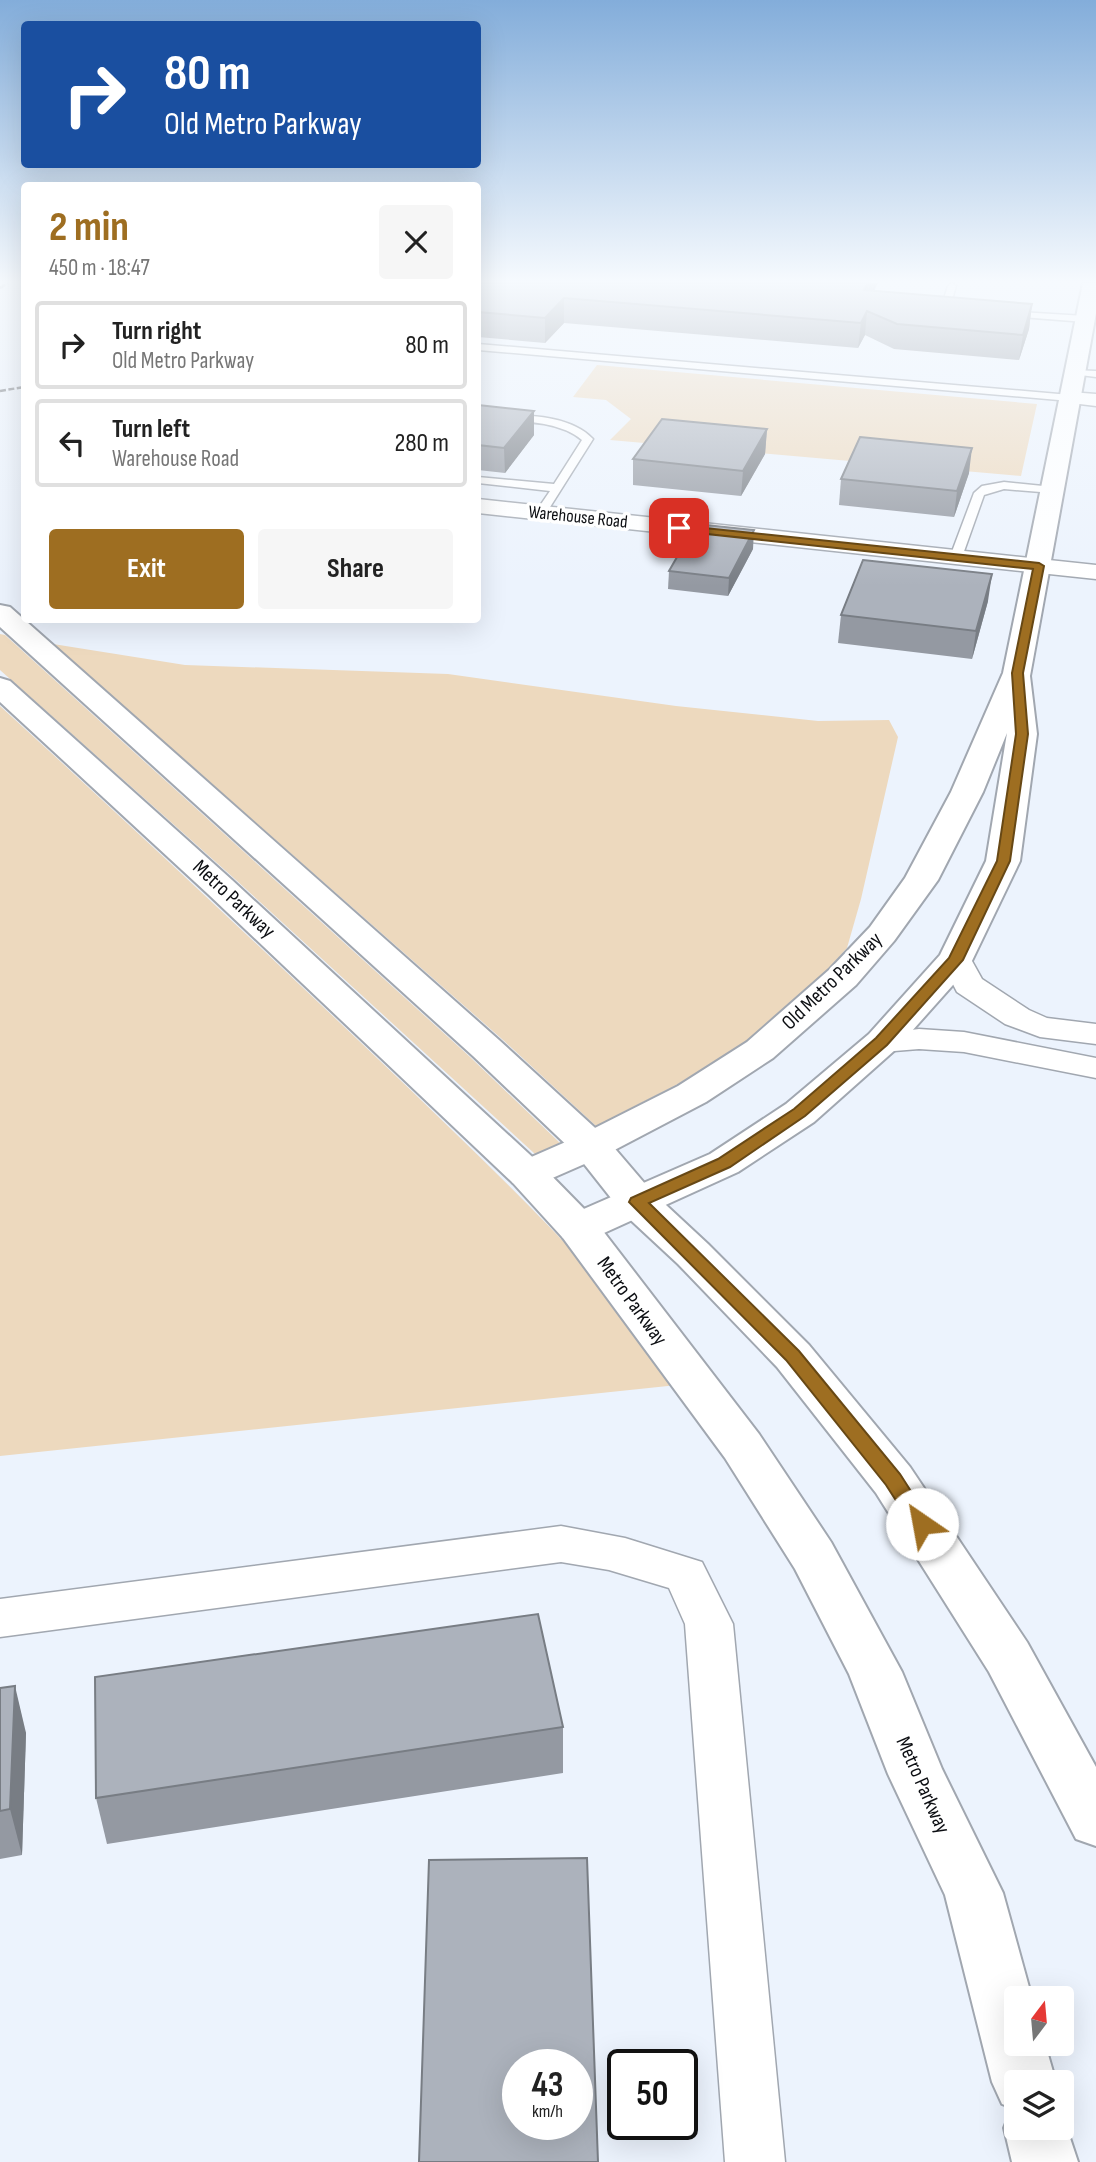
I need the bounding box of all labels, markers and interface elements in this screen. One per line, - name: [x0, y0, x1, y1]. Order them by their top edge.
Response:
- text: 80 m: [164, 45, 251, 104]
- icon: right: [49, 49, 140, 140]
- text: Old Metro Parkway: [164, 105, 362, 144]
- text: 2 min: [49, 202, 129, 253]
- button: close: [379, 205, 453, 279]
- text: 450 m · 18:47: [49, 254, 150, 282]
- text: Turn right: [112, 316, 201, 347]
- icon: right: [53, 326, 91, 364]
- text: 80 m: [405, 330, 449, 361]
- text: Old Metro Parkway: [112, 347, 254, 375]
- text: Turn left: [112, 414, 190, 445]
- icon: left: [53, 424, 91, 462]
- text: 280 m: [394, 428, 449, 459]
- text: Warehouse Road: [112, 445, 239, 473]
- pin: [649, 498, 709, 558]
- street label: Warehouse Road: [527, 501, 629, 533]
- icon: arrive: [660, 509, 698, 547]
- button: Exit: [49, 529, 244, 609]
- button: Share: [258, 529, 453, 609]
- street label: Metro Parkway: [188, 855, 280, 943]
- street label: Old Metro Parkway: [777, 927, 887, 1035]
- street label: Metro Parkway: [592, 1252, 672, 1350]
- position arrow: [885, 1487, 959, 1561]
- street label: Metro Parkway: [891, 1733, 955, 1837]
- north arrow: [1004, 1986, 1074, 2056]
- map controls: [1004, 1986, 1074, 2140]
- speed limit sign: 50: [607, 2049, 698, 2140]
- text: 43: [531, 2064, 564, 2107]
- button: layers: [1004, 2070, 1074, 2140]
- text: km/h: [532, 2101, 563, 2122]

